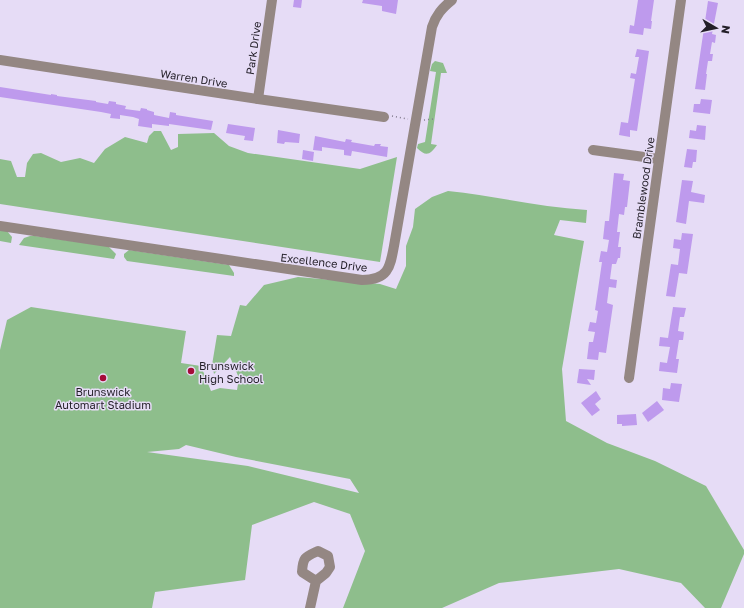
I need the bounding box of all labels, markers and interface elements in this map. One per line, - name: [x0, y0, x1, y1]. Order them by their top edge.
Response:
- north arrow: [696, 8, 736, 48]
- street label: Park Drive: [243, 20, 263, 76]
- text: N: [719, 24, 733, 35]
- street label: Warren Drive: [159, 66, 229, 90]
- street label: Bramblewood Drive: [629, 136, 657, 240]
- street label: Excellence Drive: [280, 250, 368, 274]
- place label: Brunswick High School: [199, 359, 264, 385]
- marker: Brunswick High School: [186, 366, 196, 376]
- marker: Brunswick Automart Stadium: [98, 373, 108, 383]
- place label: Brunswick Automart Stadium: [55, 385, 151, 411]

